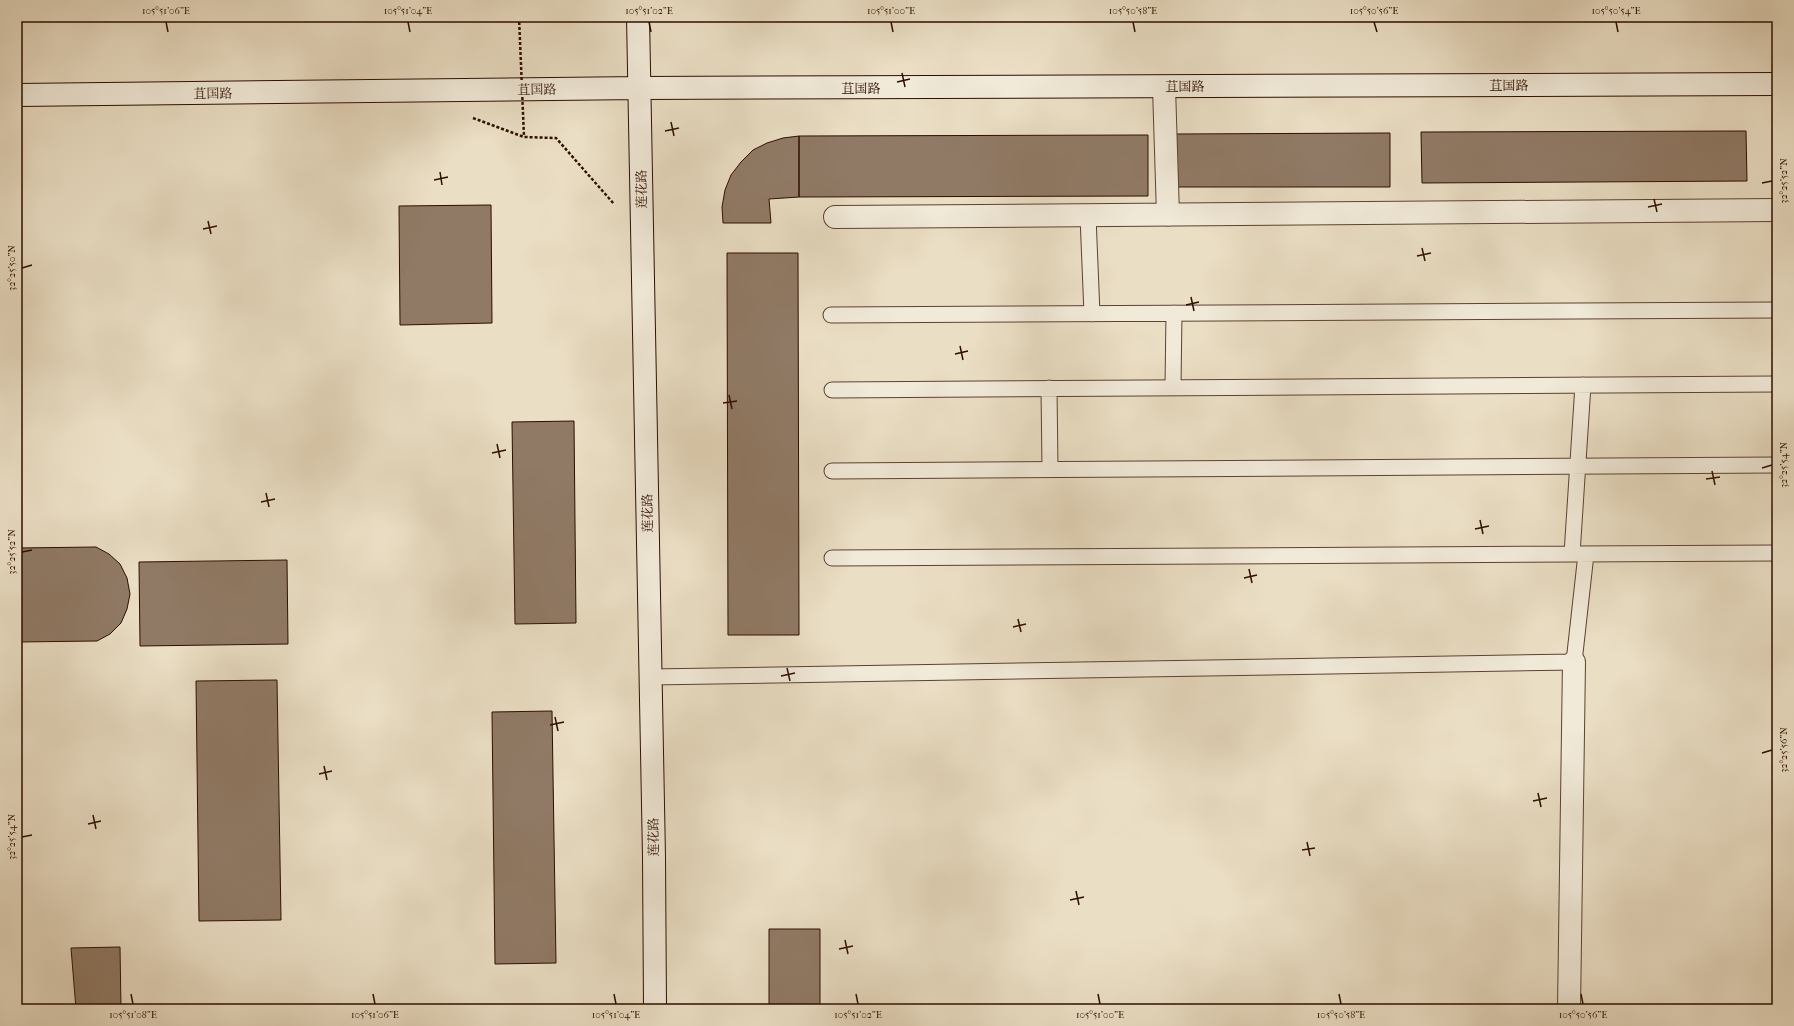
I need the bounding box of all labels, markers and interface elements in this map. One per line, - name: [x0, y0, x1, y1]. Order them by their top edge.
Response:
- text: 105°51'06"E: [142, 5, 190, 17]
- text: 105°51'04"E: [384, 5, 432, 17]
- text: 105°51'02"E: [625, 5, 673, 17]
- text: 105°51'00"E: [867, 5, 915, 17]
- text: 105°50'58"E: [1109, 5, 1157, 17]
- text: 105°50'56"E: [1350, 5, 1398, 17]
- text: 105°50'54"E: [1591, 5, 1641, 17]
- street label: 苴国路: [1489, 78, 1529, 93]
- street label: 苴国路: [1165, 79, 1205, 94]
- street label: 苴国路: [841, 81, 881, 96]
- street label: 苴国路: [517, 82, 557, 97]
- street label: 苴国路: [193, 86, 233, 101]
- text: 32°25'52"N: [1778, 158, 1790, 204]
- street label: 莲花路: [634, 169, 649, 209]
- text: 32°25'50"N: [6, 245, 18, 291]
- text: 32°25'54"N: [1778, 441, 1790, 488]
- street label: 莲花路: [640, 493, 655, 533]
- text: 32°25'52"N: [6, 529, 18, 575]
- text: 32°25'56"N: [1778, 727, 1790, 773]
- text: 32°25'54"N: [6, 813, 18, 860]
- street label: 莲花路: [646, 817, 661, 857]
- text: 105°51'08"E: [109, 1009, 157, 1021]
- text: 105°51'06"E: [351, 1009, 399, 1021]
- text: 105°51'04"E: [592, 1009, 640, 1021]
- text: 105°51'02"E: [834, 1009, 882, 1021]
- text: 105°51'00"E: [1076, 1009, 1124, 1021]
- text: 105°50'58"E: [1317, 1009, 1365, 1021]
- text: 105°50'56"E: [1559, 1009, 1607, 1021]

